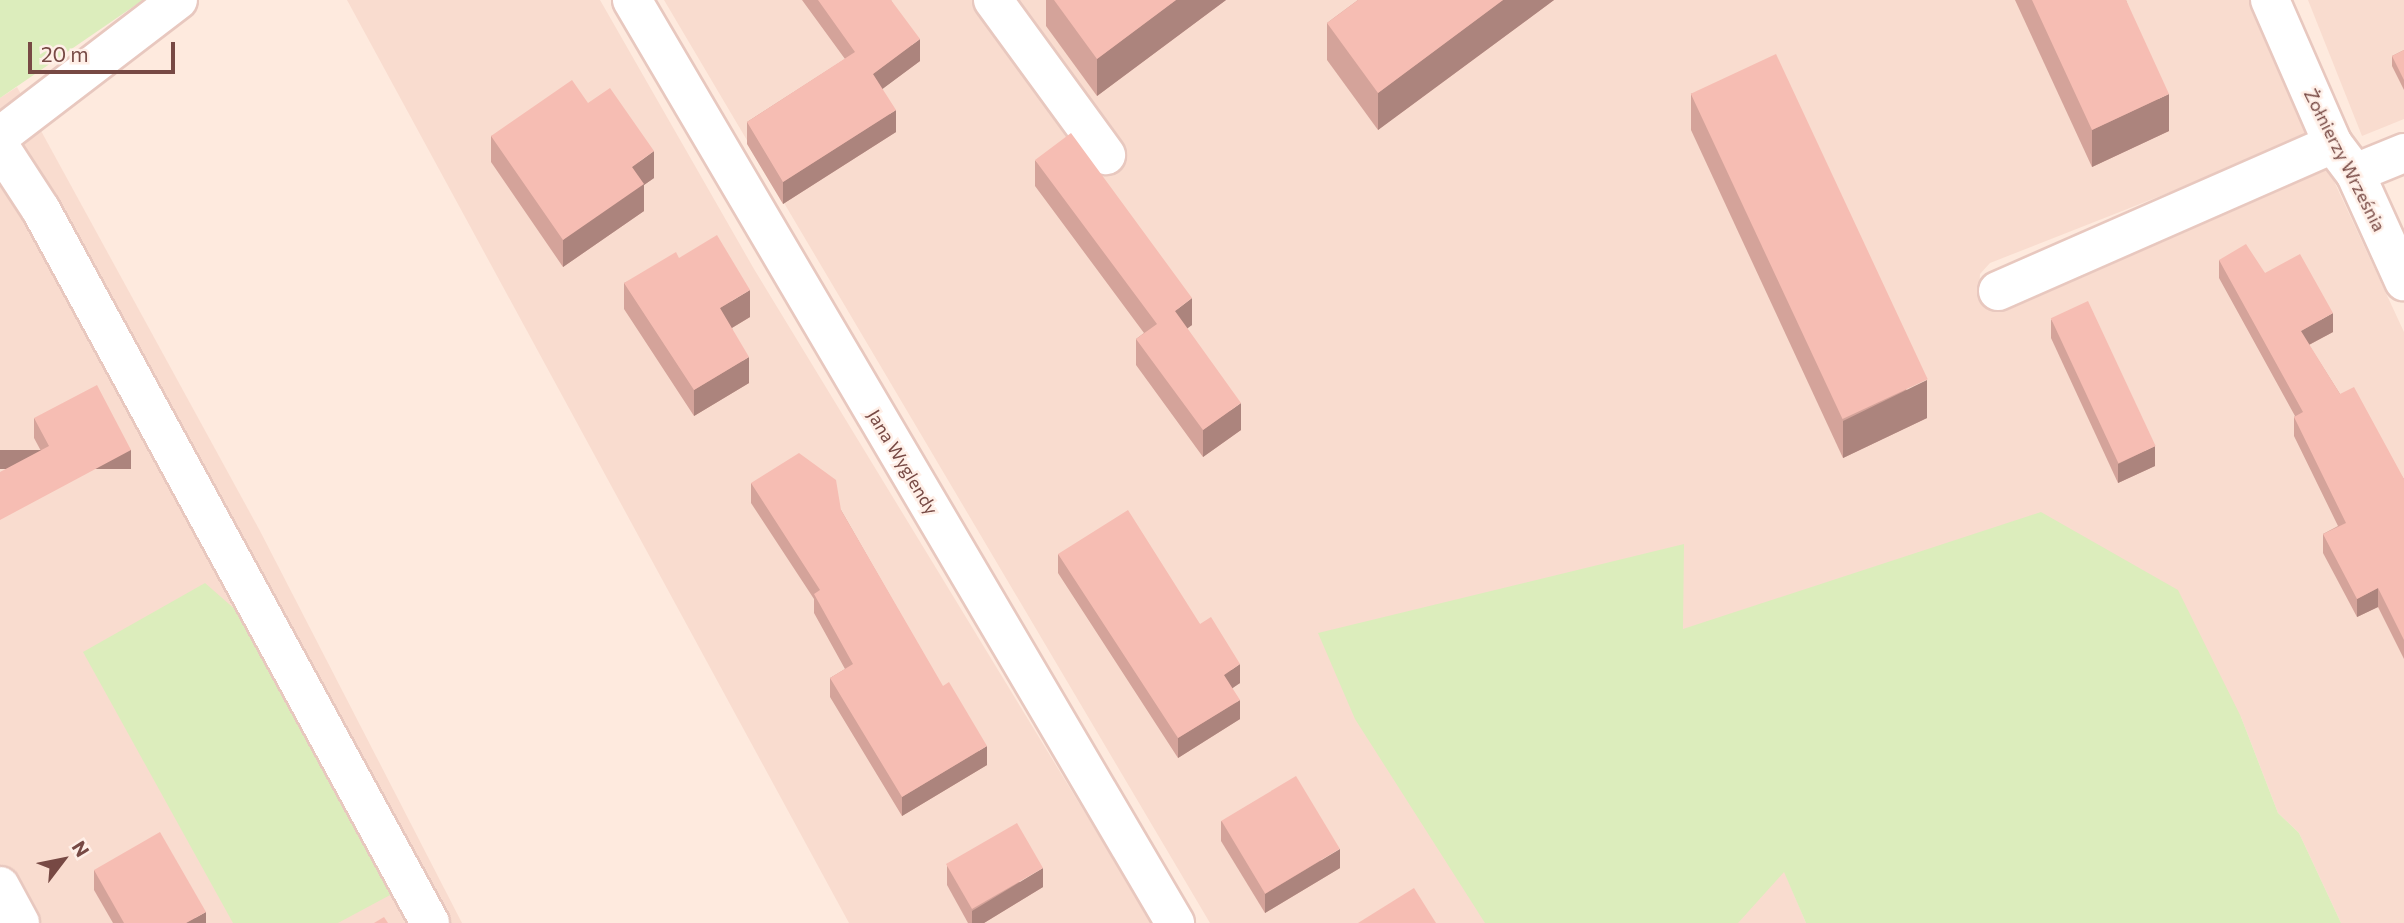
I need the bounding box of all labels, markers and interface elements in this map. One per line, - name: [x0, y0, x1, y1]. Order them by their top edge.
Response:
- scale bar: [32, 28, 178, 72]
- text: 20 m: [41, 41, 89, 66]
- street label: Żołnierzy Września: [2300, 85, 2390, 235]
- street label: Jana Wyglendy: [863, 406, 943, 518]
- north arrow: [28, 825, 98, 895]
- text: N: [68, 836, 95, 861]

